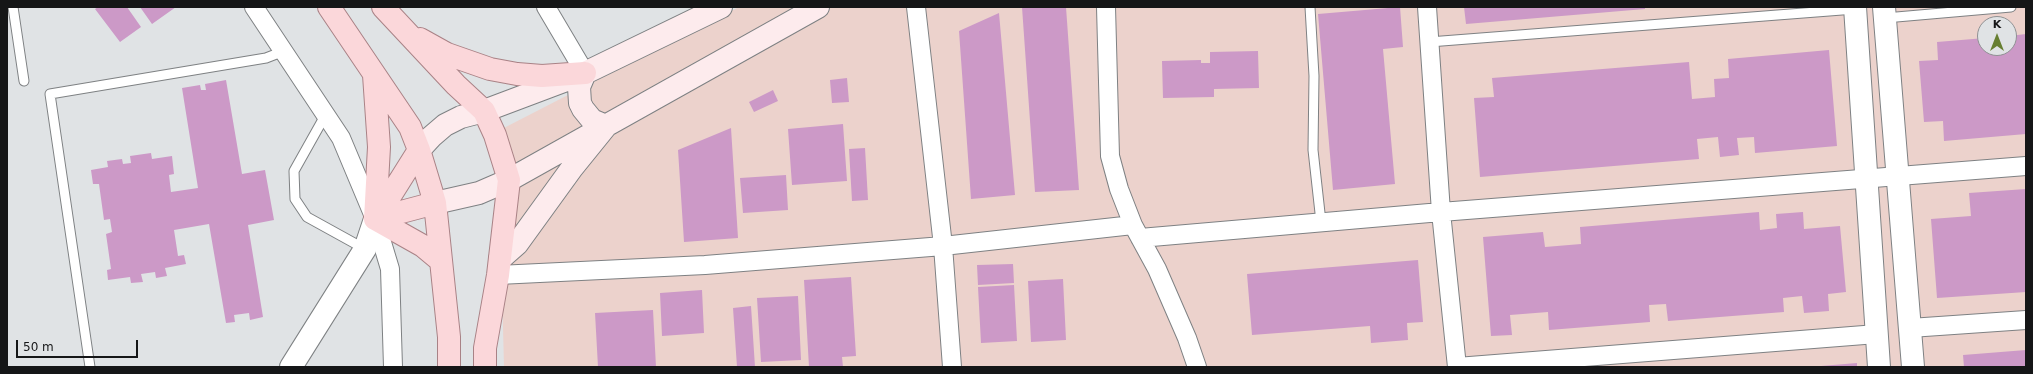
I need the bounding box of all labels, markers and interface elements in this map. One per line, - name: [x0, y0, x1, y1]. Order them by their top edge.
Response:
- north arrow: [1977, 16, 2017, 56]
- text: K: [1993, 18, 2001, 31]
- scale bar: [18, 332, 140, 358]
- text: 50 m: [23, 340, 54, 354]

